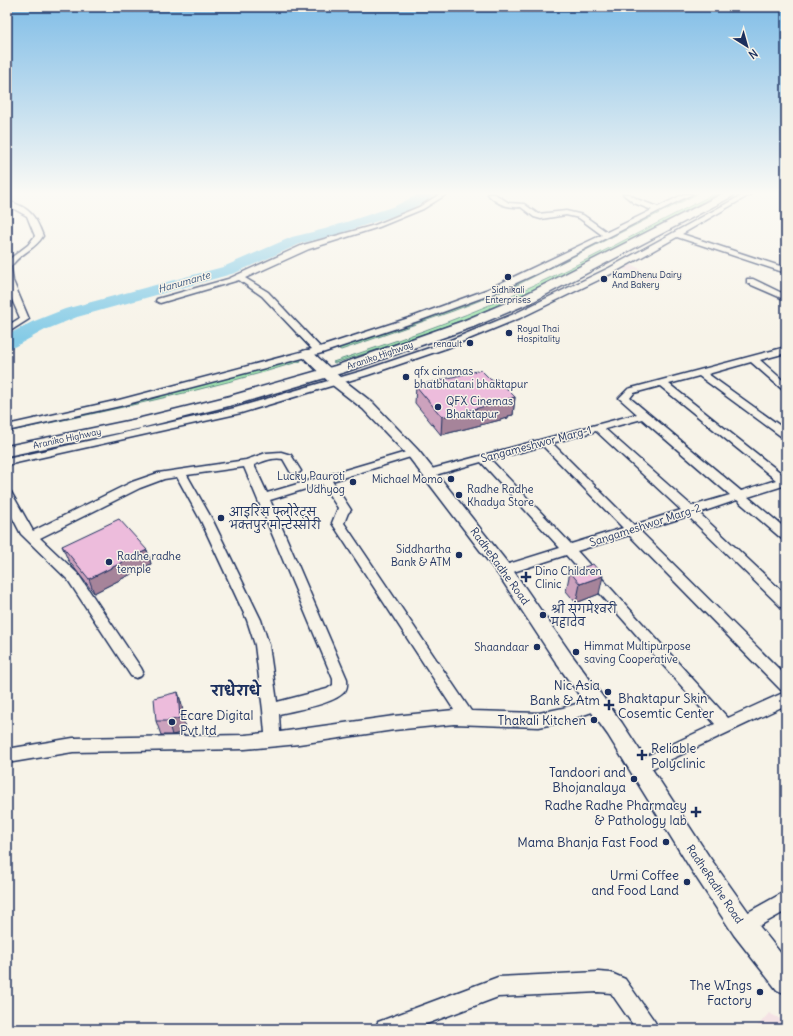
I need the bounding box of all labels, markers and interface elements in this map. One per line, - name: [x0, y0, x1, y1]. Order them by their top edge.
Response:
- north arrow: [727, 26, 767, 66]
- text: N: [746, 46, 760, 62]
- water label: Hanumante: [157, 268, 212, 296]
- place label: KamDhenu Dairy And Bakery: [612, 269, 682, 290]
- marker: Sidhikali Enterprises: [503, 272, 513, 282]
- marker: KamDhenu Dairy And Bakery: [599, 274, 609, 284]
- place label: Sidhikali Enterprises: [485, 284, 531, 305]
- place label: Royal Thai Hospitality: [517, 323, 560, 344]
- marker: Royal Thai Hospitality: [504, 328, 514, 338]
- place label: renault: [433, 338, 462, 349]
- marker: renault: [465, 338, 475, 348]
- street label: Araniko Highway: [345, 339, 415, 371]
- place label: qfx cinamas bhatbhatani bhaktapur: [414, 364, 529, 391]
- marker: qfx cinamas bhatbhatani bhaktapur: [401, 372, 411, 382]
- place label: QFX Cinemas Bhaktapur: [446, 394, 513, 421]
- marker: QFX Cinemas Bhaktapur: [433, 402, 443, 412]
- street label: Sangameshwor Marg-1: [479, 422, 593, 466]
- street label: Araniko Highway: [32, 425, 102, 451]
- place label: Lucky Pauroti Udhyog: [277, 469, 345, 496]
- place label: Michael Momo: [372, 472, 443, 486]
- marker: Michael Momo: [446, 474, 456, 484]
- marker: Lucky Pauroti Udhyog: [348, 477, 358, 487]
- place label: Radhe Radhe Khadya Store: [467, 482, 534, 509]
- marker: Radhe Radhe Khadya Store: [454, 490, 464, 500]
- street label: Sangameshwor Marg-2: [588, 500, 702, 550]
- place label: आइरिस फ्लोरेट्स भक्तपुर मोन्टेस्सोरी: [228, 502, 322, 533]
- marker: आइरिस फ्लोरेट्स भक्तपुर मोन्टेस्सोरी: [216, 513, 226, 523]
- street label: RadheRadhe Road: [467, 525, 533, 608]
- place label: Siddhartha Bank & ATM: [391, 542, 451, 569]
- place label: Radhe radhe temple: [117, 549, 181, 576]
- marker: Siddhartha Bank & ATM: [454, 550, 464, 560]
- marker: Radhe radhe temple: [104, 557, 114, 567]
- place label: Dino Children Clinic: [535, 564, 602, 591]
- marker: Dino Children Clinic: [520, 571, 532, 583]
- place label: श्री संगमेश्वरी महादेव: [550, 600, 618, 629]
- marker: श्री संगमेश्वरी महादेव: [538, 610, 548, 620]
- place label: Himmat Multipurpose saving Cooperative: [584, 639, 691, 666]
- place label: Shaandaar: [474, 640, 530, 654]
- marker: Shaandaar: [532, 642, 542, 652]
- marker: Himmat Multipurpose saving Cooperative: [571, 647, 581, 657]
- place label: Nic Asia Bank & Atm: [530, 677, 600, 709]
- district label: राधेराधे: [209, 679, 262, 700]
- marker: Nic Asia Bank & Atm: [603, 687, 613, 697]
- place label: Bhaktapur Skin Cosemtic Center: [618, 690, 715, 722]
- marker: Bhaktapur Skin Cosemtic Center: [603, 699, 615, 711]
- place label: Ecare Digital Pvt ltd: [180, 707, 253, 739]
- place label: Thakali Kitchen: [497, 712, 586, 729]
- marker: Thakali Kitchen: [589, 715, 599, 725]
- marker: Ecare Digital Pvt ltd: [167, 717, 177, 727]
- place label: Reliable Polyclinic: [651, 740, 706, 772]
- marker: Reliable Polyclinic: [636, 749, 648, 761]
- place label: Tandoori and Bhojanalaya: [549, 764, 626, 796]
- marker: Tandoori and Bhojanalaya: [629, 774, 639, 784]
- place label: Radhe Radhe Pharmacy & Pathology lab: [545, 797, 687, 829]
- marker: Radhe Radhe Pharmacy & Pathology lab: [690, 806, 702, 818]
- place label: Mama Bhanja Fast Food: [517, 834, 658, 851]
- marker: Mama Bhanja Fast Food: [661, 837, 671, 847]
- street label: RadheRadhe Road: [683, 842, 747, 927]
- place label: Urmi Coffee and Food Land: [592, 867, 679, 899]
- marker: Urmi Coffee and Food Land: [682, 877, 692, 887]
- place label: The WIngs Factory: [690, 977, 752, 1009]
- marker: The WIngs Factory: [755, 987, 765, 997]

